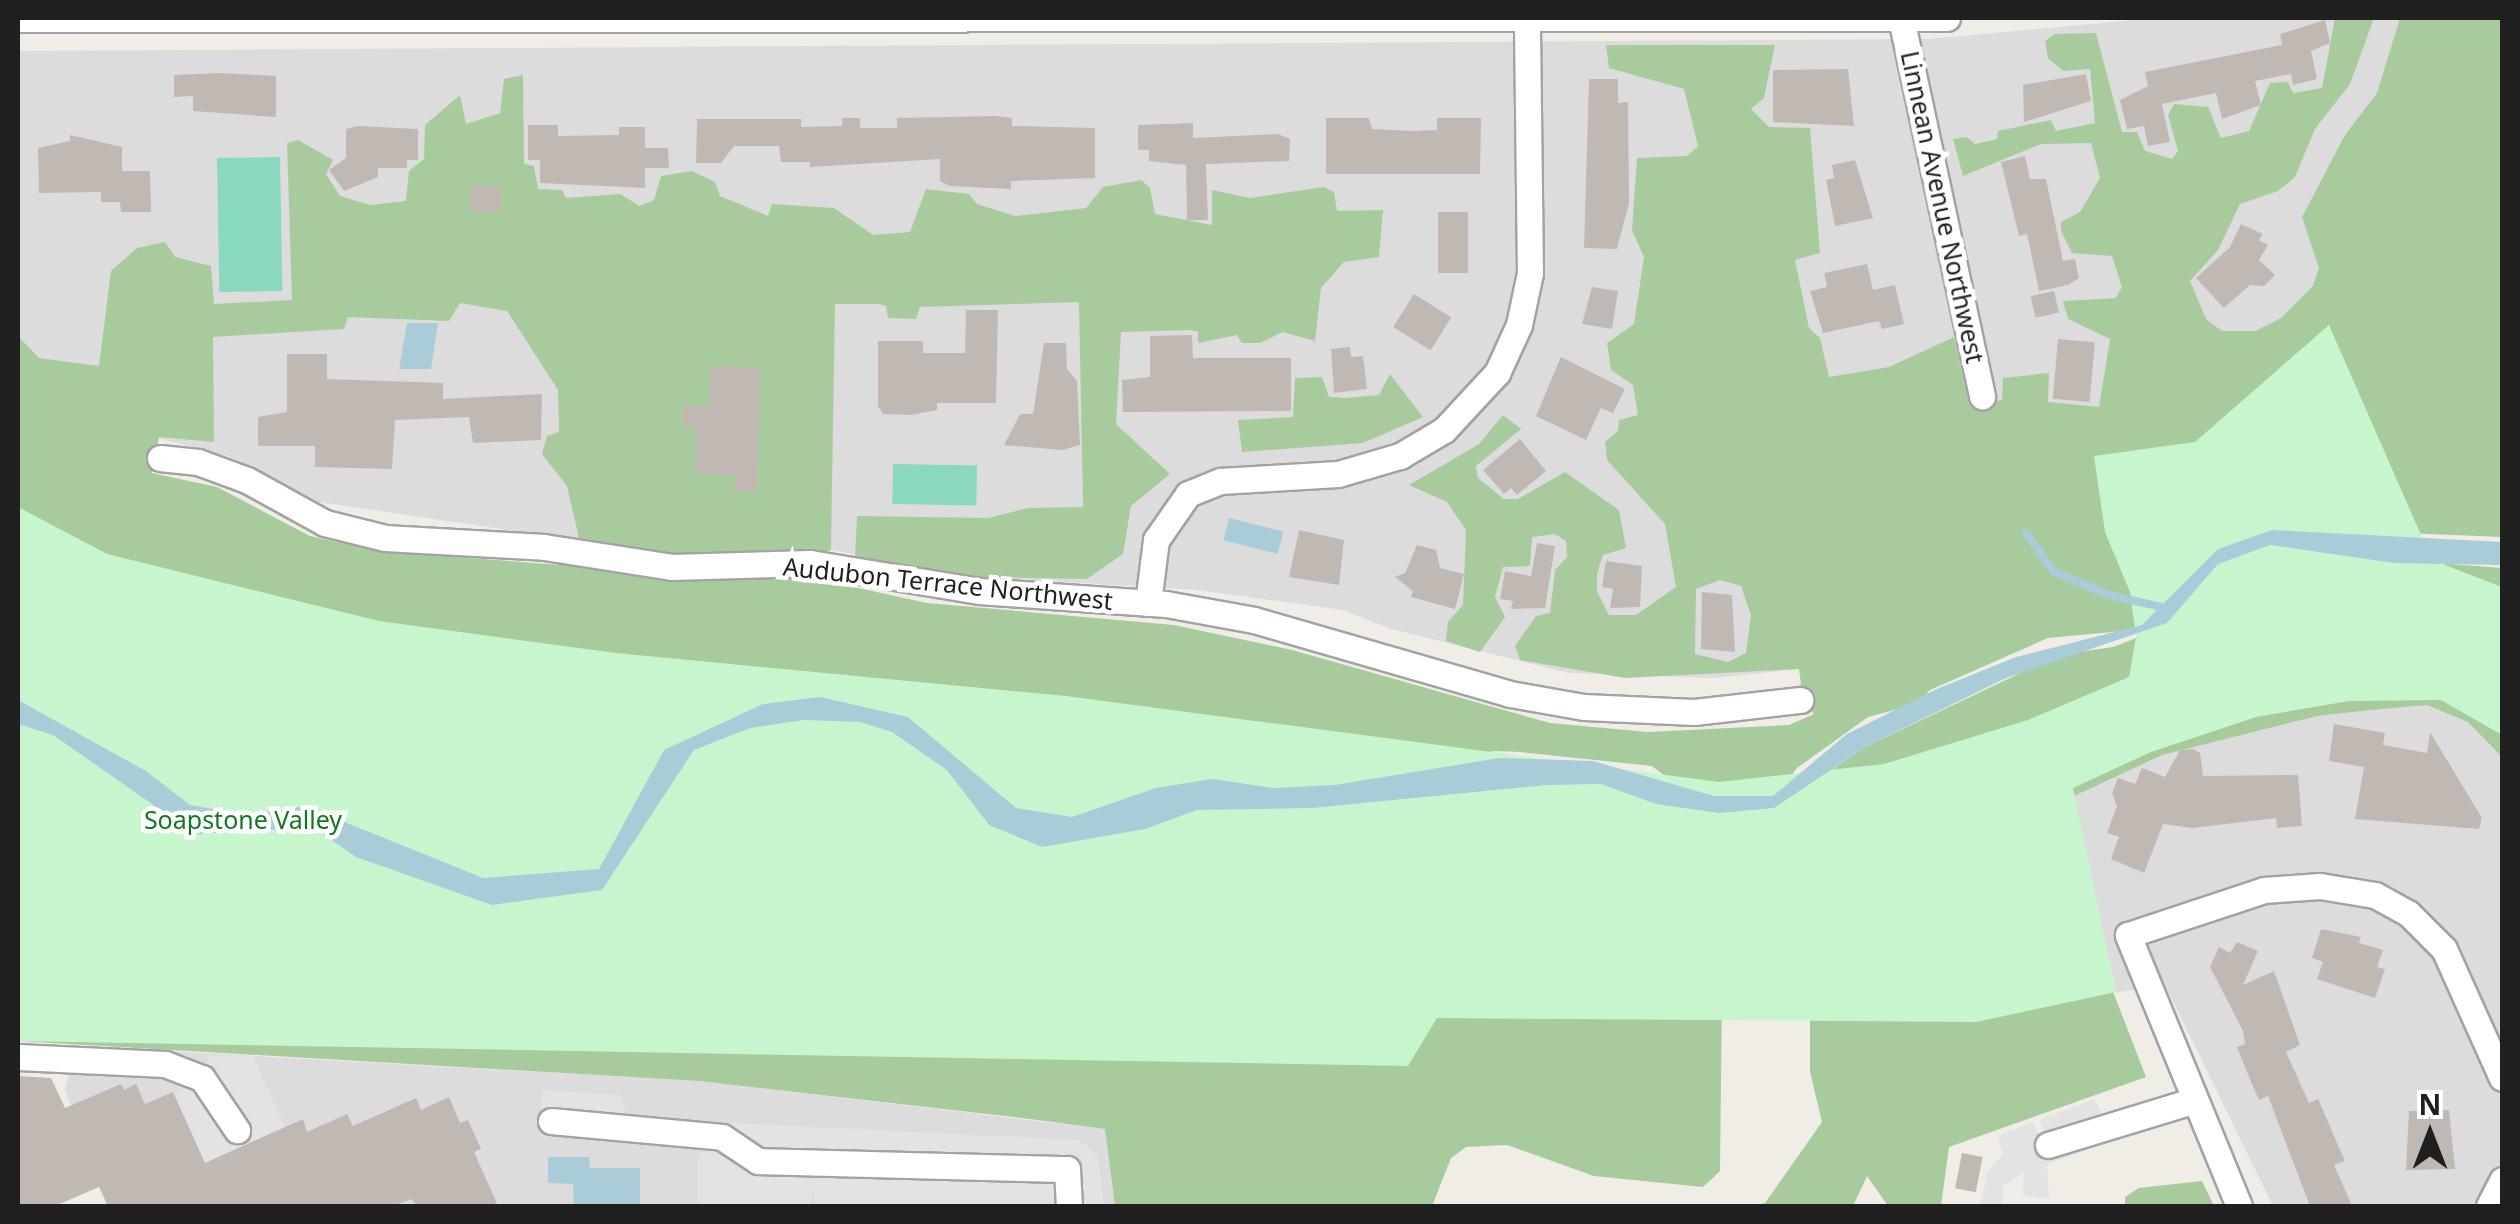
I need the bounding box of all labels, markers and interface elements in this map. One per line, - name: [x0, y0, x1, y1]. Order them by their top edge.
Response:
- street label: Linnean Avenue Northwest: [1895, 48, 1991, 366]
- street label: Audubon Terrace Northwest: [782, 551, 1114, 615]
- park label: Soapstone Valley: [144, 804, 342, 834]
- north arrow: [2380, 1084, 2480, 1184]
- text: N: [2419, 1085, 2441, 1123]

